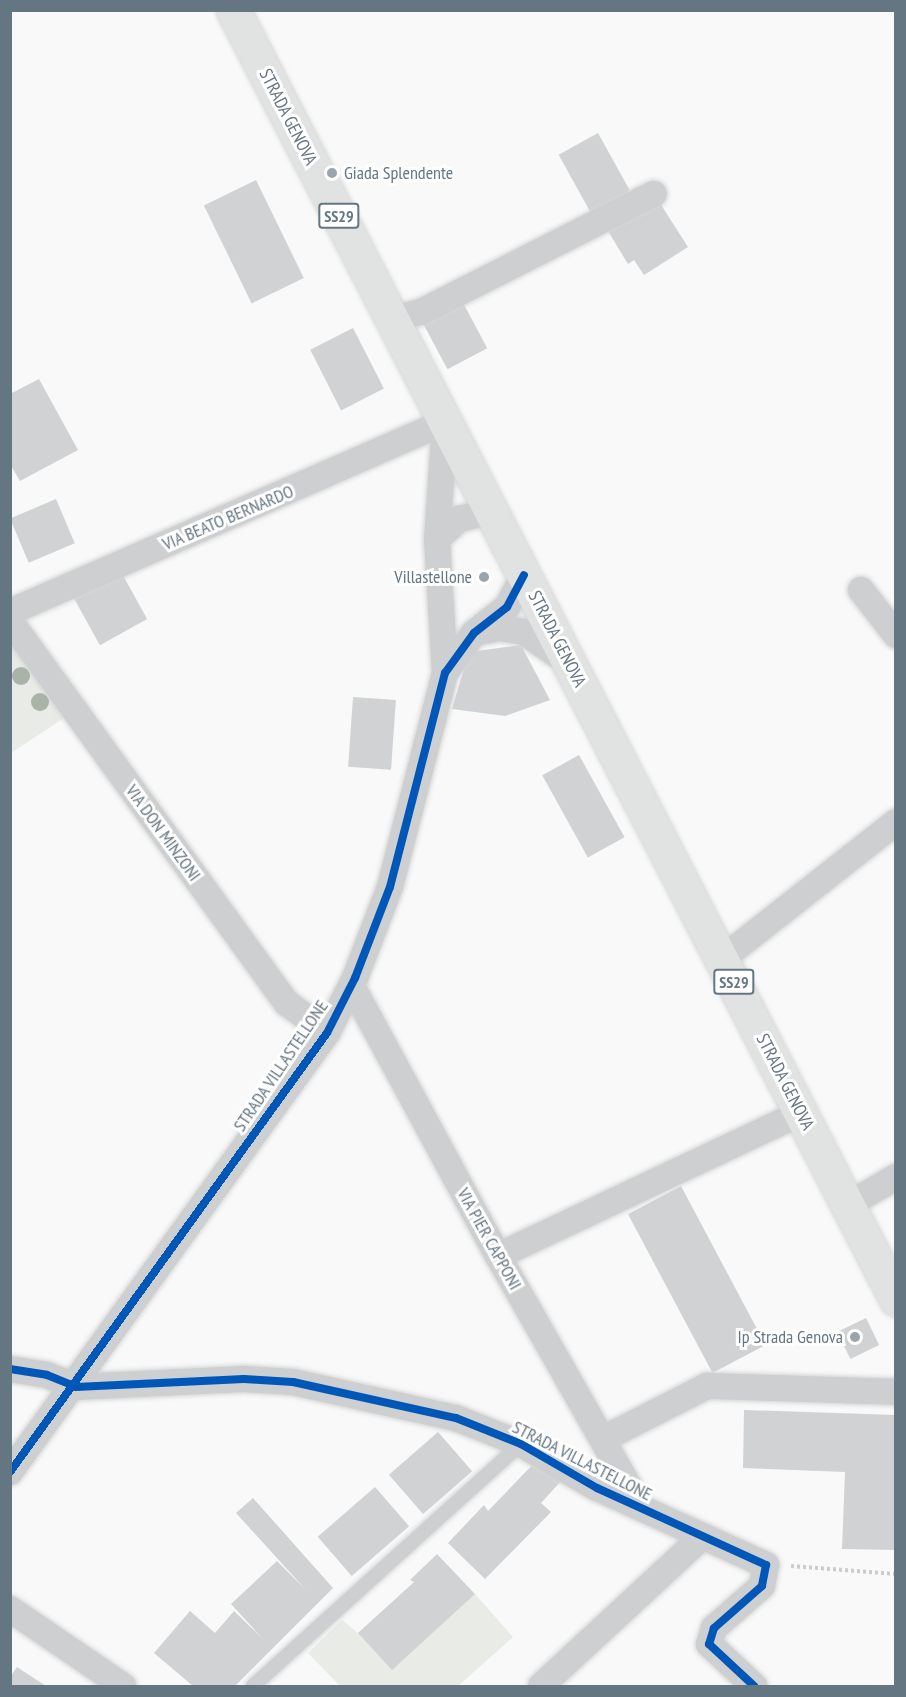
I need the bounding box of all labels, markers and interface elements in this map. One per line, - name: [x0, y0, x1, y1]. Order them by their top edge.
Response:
- street label: STRADA GENOVA: [254, 65, 322, 169]
- place label: Giada Splendente: [344, 162, 453, 184]
- marker: Giada Splendente: [325, 166, 339, 180]
- road number: SS29: [318, 203, 360, 229]
- street label: VIA BEATO BERNARDO: [159, 481, 297, 555]
- place label: Villastellone: [394, 566, 472, 588]
- marker: Villastellone: [477, 570, 491, 584]
- street label: STRADA GENOVA: [523, 587, 591, 691]
- street label: VIA DON MINZONI: [121, 780, 205, 886]
- road number: SS29: [713, 969, 755, 995]
- street label: STRADA VILLASTELLONE: [229, 996, 333, 1136]
- street label: STRADA GENOVA: [751, 1030, 819, 1134]
- street label: VIA PIER CAPPONI: [452, 1184, 526, 1294]
- place label: Ip Strada Genova: [738, 1326, 843, 1348]
- marker: Ip Strada Genova: [848, 1330, 862, 1344]
- street label: STRADA VILLASTELLONE: [508, 1416, 656, 1506]

